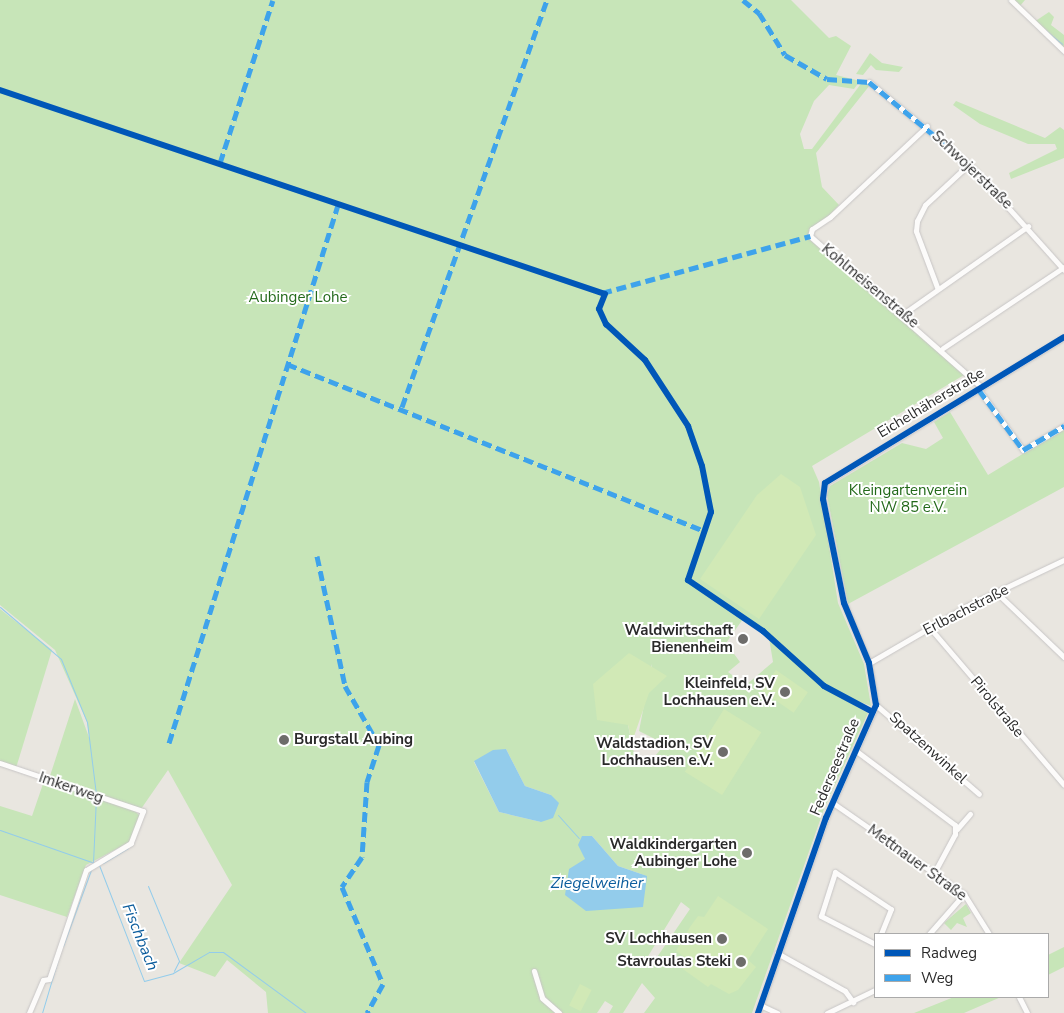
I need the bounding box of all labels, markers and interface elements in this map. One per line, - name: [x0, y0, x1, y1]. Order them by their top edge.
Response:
- street label: Schwojerstraße: [928, 127, 1016, 213]
- street label: Kohlmeisenstraße: [818, 240, 922, 332]
- park label: Aubinger Lohe: [249, 289, 347, 307]
- street label: Eichelhäherstraße: [874, 364, 988, 442]
- park label: Kleingartenverein NW 85 e.V.: [849, 481, 967, 516]
- street label: Erlbachstraße: [920, 581, 1012, 639]
- place label: Waldwirtschaft Bienenheim: [624, 621, 733, 656]
- marker: Waldwirtschaft Bienenheim: [737, 633, 749, 645]
- street label: Pirolstraße: [966, 673, 1028, 741]
- place label: Kleinfeld, SV Lochhausen e.V.: [664, 674, 775, 709]
- marker: Kleinfeld, SV Lochhausen e.V.: [779, 686, 791, 698]
- street label: Spatzenwinkel: [885, 708, 971, 788]
- street label: Federseestraße: [806, 716, 864, 818]
- place label: Burgstall Aubing: [294, 731, 413, 749]
- marker: Burgstall Aubing: [278, 734, 290, 746]
- place label: Waldstadion, SV Lochhausen e.V.: [596, 734, 713, 769]
- marker: Waldstadion, SV Lochhausen e.V.: [717, 746, 729, 758]
- street label: Imkerweg: [36, 769, 106, 807]
- street label: Mettnauer Straße: [864, 821, 970, 905]
- place label: Waldkindergarten Aubinger Lohe: [610, 835, 737, 870]
- marker: Waldkindergarten Aubinger Lohe: [741, 847, 753, 859]
- water label: Ziegelweiher: [551, 873, 643, 893]
- water label: Fischbach: [118, 900, 162, 974]
- place label: SV Lochhausen: [605, 930, 712, 948]
- marker: SV Lochhausen: [716, 933, 728, 945]
- legend: [874, 933, 1049, 998]
- text: Radweg: [921, 943, 977, 963]
- place label: Stavroulas Steki: [617, 953, 731, 971]
- marker: Stavroulas Steki: [735, 956, 747, 968]
- text: Weg: [921, 968, 953, 988]

